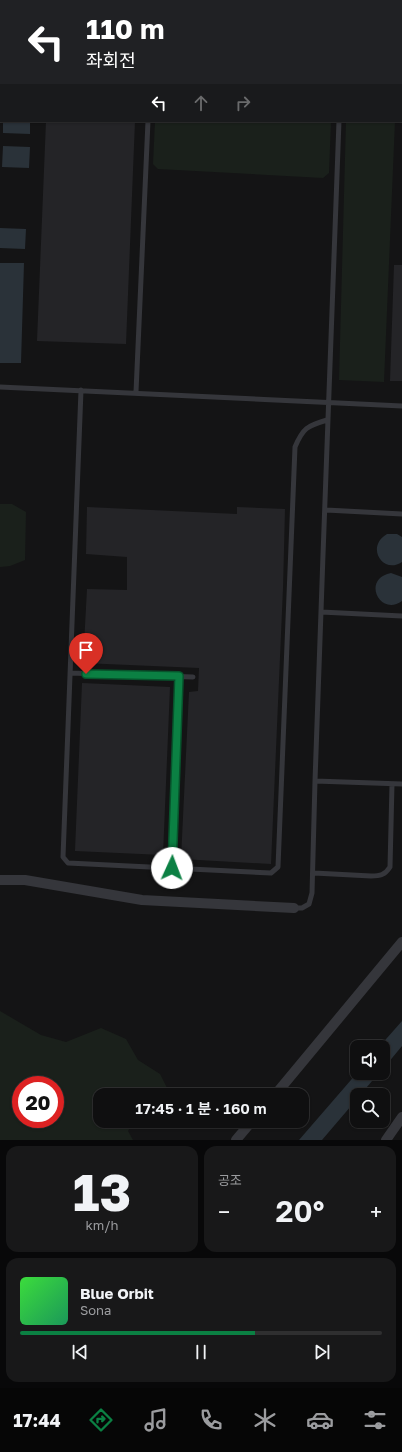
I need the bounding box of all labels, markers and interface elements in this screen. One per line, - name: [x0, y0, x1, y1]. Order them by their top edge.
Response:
- text: 110 m: [86, 12, 165, 45]
- icon: left: [20, 16, 72, 68]
- text: 좌회전: [86, 49, 136, 71]
- icon: left: [148, 92, 170, 114]
- icon: ahead: [190, 92, 212, 114]
- icon: right: [232, 92, 254, 114]
- pin: [69, 633, 103, 674]
- icon: arrive: [75, 639, 97, 661]
- position arrow: [151, 847, 193, 889]
- map controls: [350, 1040, 390, 1128]
- button: sound: [350, 1040, 390, 1080]
- speed limit sign: 20: [12, 1076, 64, 1128]
- button: search: [350, 1088, 390, 1128]
- text: 17:45 · 1 분 · 160 m: [135, 1099, 267, 1117]
- text: 13: [73, 1160, 131, 1222]
- text: 공조: [218, 1172, 242, 1188]
- text: 20°: [276, 1193, 324, 1229]
- text: −: [218, 1198, 230, 1225]
- text: +: [370, 1198, 382, 1225]
- text: km/h: [85, 1217, 119, 1233]
- text: Blue Orbit: [80, 1284, 154, 1302]
- text: Sona: [80, 1302, 111, 1318]
- icon: previous: [69, 1341, 91, 1363]
- icon: pause: [190, 1341, 212, 1363]
- icon: next: [311, 1341, 333, 1363]
- icon: directions: [87, 1406, 115, 1434]
- icon: music: [142, 1406, 170, 1434]
- icon: phone: [197, 1406, 225, 1434]
- icon: climate: [251, 1406, 279, 1434]
- icon: car: [306, 1406, 334, 1434]
- icon: filters: [361, 1406, 389, 1434]
- text: 17:44: [13, 1409, 61, 1431]

